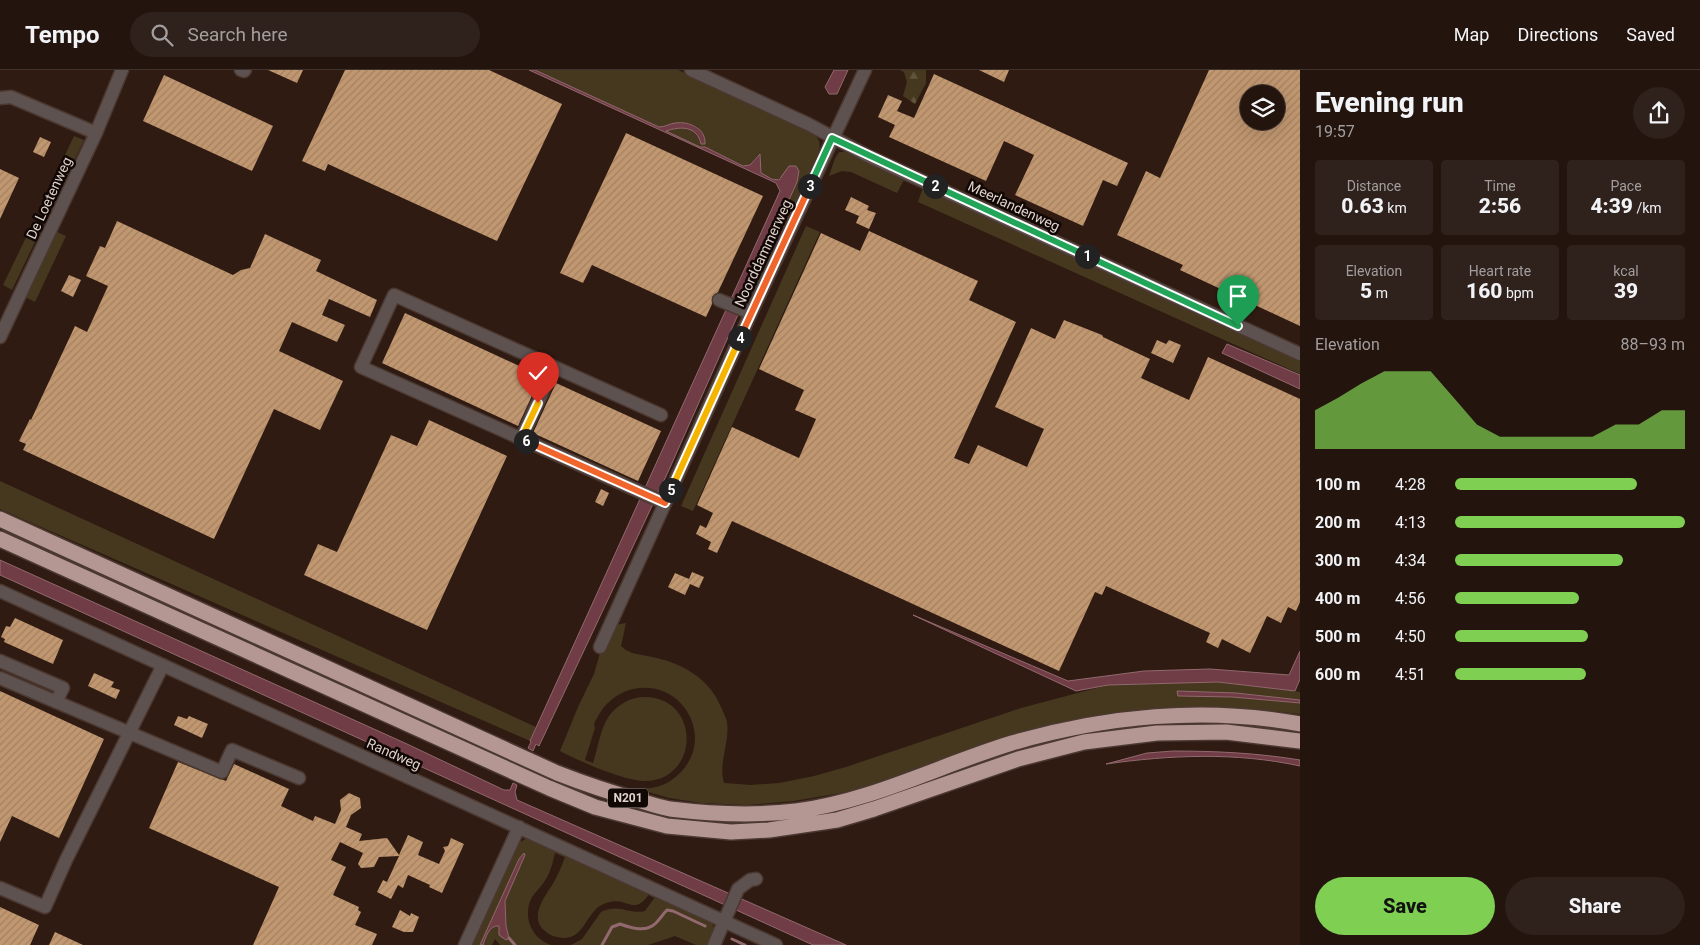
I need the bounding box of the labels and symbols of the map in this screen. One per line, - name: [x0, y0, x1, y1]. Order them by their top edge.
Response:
- street label: De Loetenweg: [23, 154, 75, 242]
- pin: 3: [798, 174, 822, 198]
- pin: 2: [922, 174, 948, 198]
- street label: Meerlandenweg: [966, 178, 1062, 234]
- street label: Noorddammerweg: [731, 197, 795, 309]
- pin: 1: [1074, 244, 1100, 268]
- pin: [1217, 275, 1259, 326]
- pin: 4: [728, 326, 752, 350]
- pin: [517, 352, 559, 403]
- pin: 6: [514, 428, 538, 454]
- pin: 5: [658, 478, 684, 502]
- street label: Randweg: [364, 735, 424, 773]
- road number: N201: [608, 788, 648, 808]

